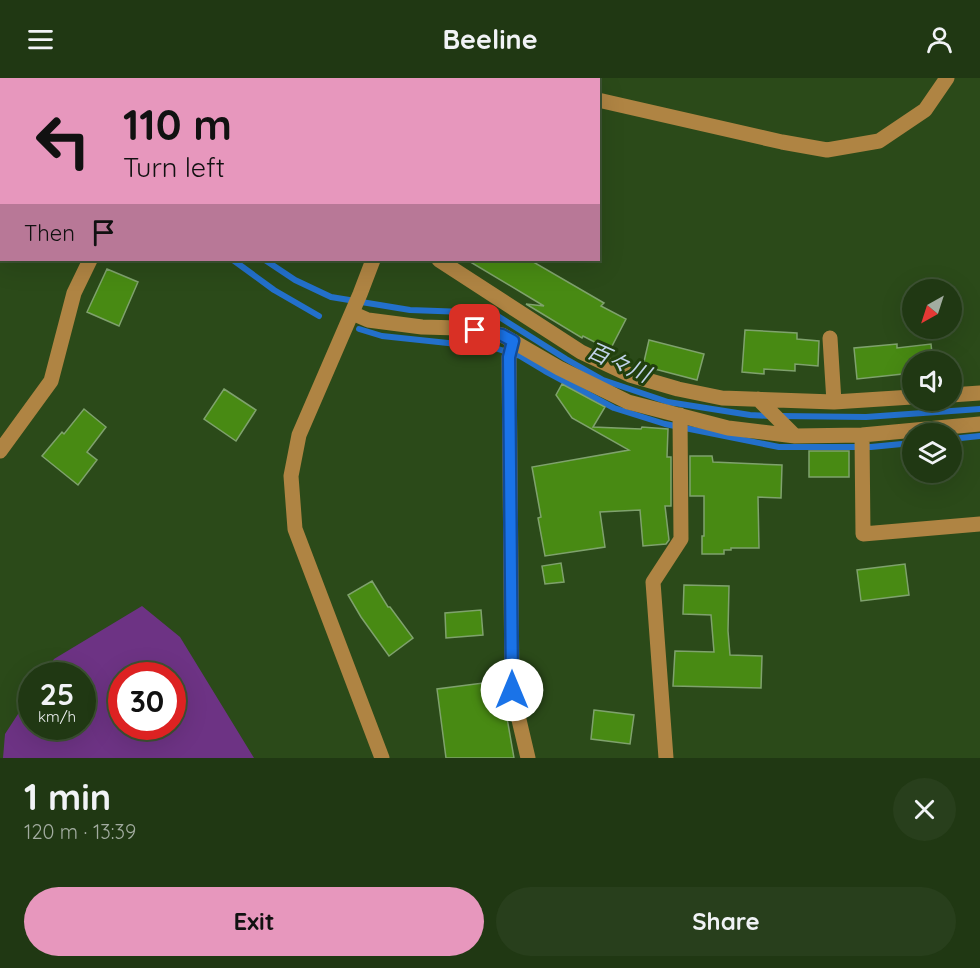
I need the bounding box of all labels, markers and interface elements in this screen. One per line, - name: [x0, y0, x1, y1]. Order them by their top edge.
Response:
- text: Beeline: [442, 22, 538, 56]
- icon: menu: [24, 23, 57, 56]
- icon: person: [923, 23, 956, 56]
- text: 110 m: [123, 98, 232, 151]
- icon: left: [24, 102, 102, 180]
- text: Turn left: [123, 150, 225, 184]
- icon: arrive: [87, 216, 120, 249]
- text: Then: [24, 219, 75, 247]
- north arrow: [902, 279, 962, 339]
- map controls: [902, 279, 962, 483]
- pin: [449, 304, 500, 355]
- icon: arrive: [458, 313, 491, 346]
- water label: 百々川: [583, 336, 657, 389]
- button: sound: [902, 351, 962, 411]
- button: layers: [902, 423, 962, 483]
- position arrow: [480, 658, 544, 722]
- speed limit sign: 30: [108, 662, 186, 740]
- text: 25: [40, 675, 74, 713]
- text: km/h: [38, 707, 76, 726]
- text: 1 min: [24, 774, 111, 819]
- button: close: [893, 778, 956, 841]
- text: 120 m · 13:39: [24, 819, 136, 844]
- button: Exit: [24, 887, 484, 956]
- button: Share: [496, 887, 956, 956]

